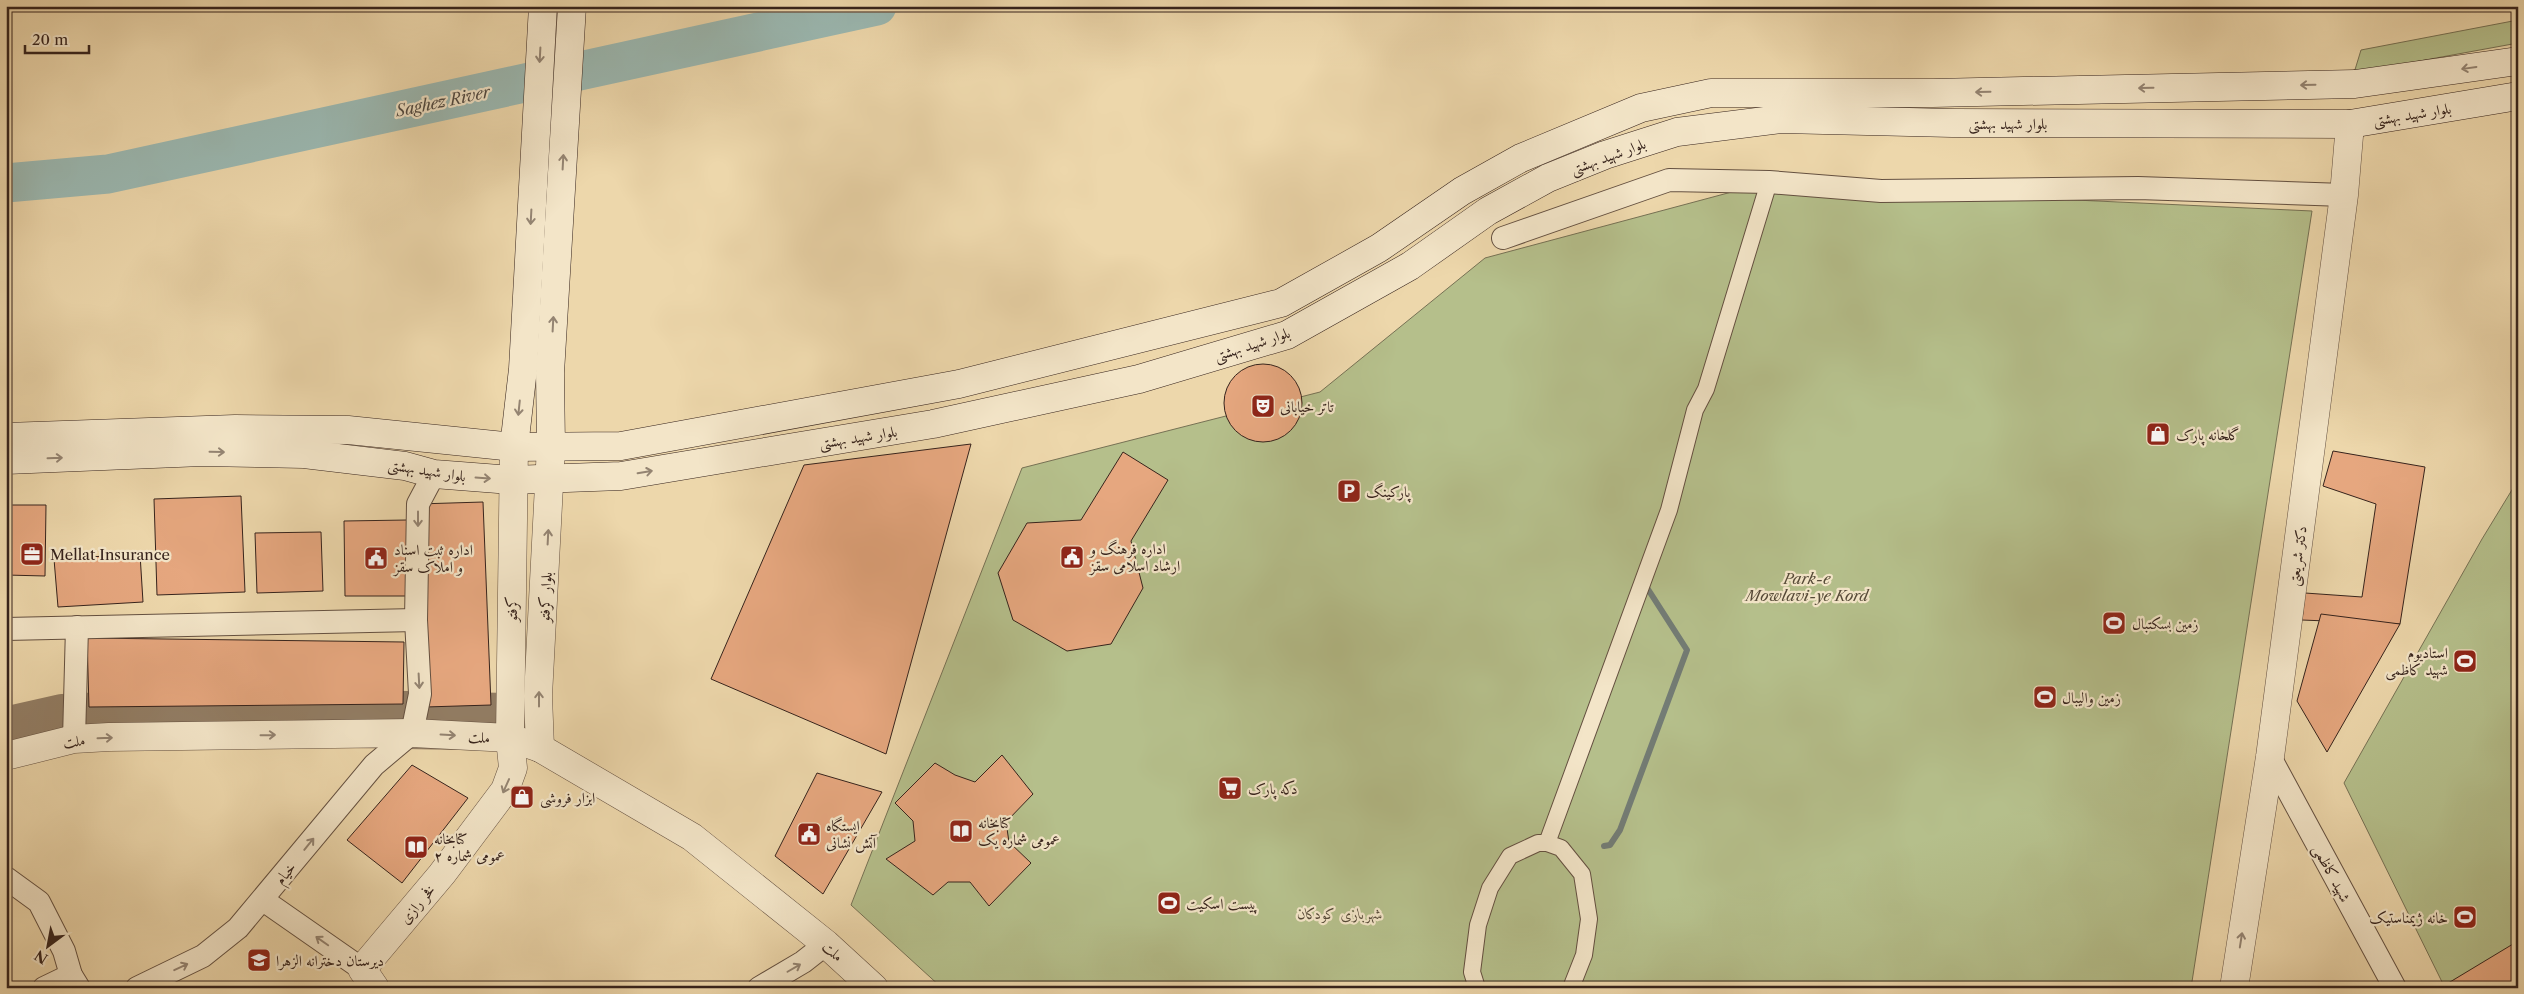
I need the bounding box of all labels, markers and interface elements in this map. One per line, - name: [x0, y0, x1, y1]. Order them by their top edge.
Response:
- scale bar: [25, 22, 89, 54]
- text: 20 m: [32, 30, 68, 49]
- one-way arrow: [536, 47, 545, 63]
- one-way arrow: [2462, 63, 2478, 73]
- water label: Saghez River: [393, 81, 493, 121]
- one-way arrow: [2300, 81, 2316, 90]
- one-way arrow: [2138, 84, 2154, 93]
- one-way arrow: [1976, 87, 1992, 96]
- street label: بلوار شهید بهشتی: [2372, 98, 2453, 132]
- street label: بلوار شهید بهشتی: [1969, 114, 2048, 135]
- street label: بلوار شهید بهشتی: [1568, 134, 1649, 180]
- one-way arrow: [558, 154, 567, 170]
- one-way arrow: [527, 209, 536, 225]
- one-way arrow: [549, 317, 558, 333]
- street label: بلوار شهید بهشتی: [1212, 323, 1293, 367]
- theatre icon: تاتر خیابانی: [1250, 393, 1276, 419]
- place label: تاتر خیابانی: [1280, 397, 1334, 416]
- one-way arrow: [514, 400, 523, 416]
- street label: بلوار شهید بهشتی: [818, 421, 899, 455]
- shop icon: گلخانه پارک: [2145, 421, 2171, 447]
- place label: گلخانه پارک: [2176, 425, 2240, 446]
- one-way arrow: [209, 447, 225, 457]
- one-way arrow: [47, 454, 63, 463]
- street label: بلوار شهید بهشتی: [386, 454, 468, 488]
- one-way arrow: [636, 466, 652, 476]
- one-way arrow: [475, 473, 491, 483]
- parking icon: پارکینگ: [1336, 478, 1362, 504]
- place label: پارکینگ: [1366, 482, 1411, 503]
- one-way arrow: [413, 510, 423, 527]
- street label: دکتر شریعتی: [2283, 525, 2313, 588]
- one-way arrow: [543, 529, 552, 545]
- place label: اداره فرهنگ و ارشاد اسلامی سقز: [1088, 539, 1180, 576]
- place label: اداره ثبت اسناد و املاک سقز: [392, 540, 473, 577]
- office icon: Mellat Insurance: [19, 541, 45, 567]
- public building icon: اداره فرهنگ و ارشاد اسلامی سقز: [1059, 544, 1085, 570]
- place label: Mellat Insurance: [50, 545, 170, 564]
- public building icon: اداره ثبت اسناد و املاک سقز: [363, 545, 389, 571]
- park label: Park-e Mowlavi-ye Kord: [1744, 569, 1870, 605]
- street label: بلوار کرفتو: [534, 571, 556, 625]
- street label: کرفتو: [502, 596, 521, 624]
- sports icon: زمین بسکتبال: [2101, 610, 2127, 636]
- place label: زمین بسکتبال: [2132, 614, 2199, 633]
- place label: استادیوم شهید کاظمی: [2385, 643, 2448, 681]
- sports icon: استادیوم شهید کاظمی: [2452, 648, 2478, 674]
- one-way arrow: [415, 673, 424, 689]
- sports icon: زمین والیبال: [2032, 684, 2058, 710]
- place label: زمین والیبال: [2062, 688, 2121, 707]
- one-way arrow: [534, 691, 544, 708]
- street label: ملت: [467, 727, 491, 747]
- street label: ملت: [62, 730, 86, 752]
- one-way arrow: [260, 730, 276, 740]
- one-way arrow: [440, 730, 456, 739]
- one-way arrow: [97, 733, 113, 742]
- supermarket icon: دکه پارک: [1217, 775, 1243, 801]
- one-way arrow: [501, 778, 511, 793]
- place label: دکه پارک: [1248, 779, 1298, 800]
- shop icon: ابزار فروشی: [509, 784, 535, 810]
- place label: ابزار فروشی: [540, 788, 595, 809]
- place label: کتابخانه عمومی شماره یک: [978, 813, 1060, 849]
- place label: ایستگاه آتش نشانی: [826, 816, 878, 853]
- library icon: کتابخانه عمومی شماره یک: [948, 818, 974, 844]
- public building icon: ایستگاه آتش نشانی: [796, 821, 822, 847]
- place label: کتابخانه عمومی شماره ۲: [434, 829, 505, 865]
- library icon: کتابخانه عمومی شماره ۲: [403, 834, 429, 860]
- one-way arrow: [304, 837, 315, 850]
- street label: شهید کاظمی: [2307, 841, 2355, 906]
- street label: خیام: [270, 858, 303, 891]
- street label: فخر رازی: [395, 880, 440, 928]
- sports icon: پیست اسکیت: [1156, 890, 1182, 916]
- place label: پیست اسکیت: [1186, 894, 1258, 914]
- park label: شهربازی کودکان: [1297, 904, 1383, 924]
- sports icon: خانه ژیمناستیک: [2452, 904, 2478, 930]
- place label: خانه ژیمناستیک: [2369, 908, 2448, 927]
- north arrow: [22, 922, 72, 972]
- one-way arrow: [2237, 932, 2247, 948]
- one-way arrow: [315, 936, 329, 946]
- street label: ملت: [818, 937, 848, 965]
- text: N: [31, 946, 51, 968]
- school or university icon: دیرستان دخترانه الزهرا: [246, 947, 272, 973]
- place label: دیرستان دخترانه الزهرا: [276, 951, 384, 971]
- one-way arrow: [173, 962, 188, 971]
- one-way arrow: [786, 962, 800, 972]

